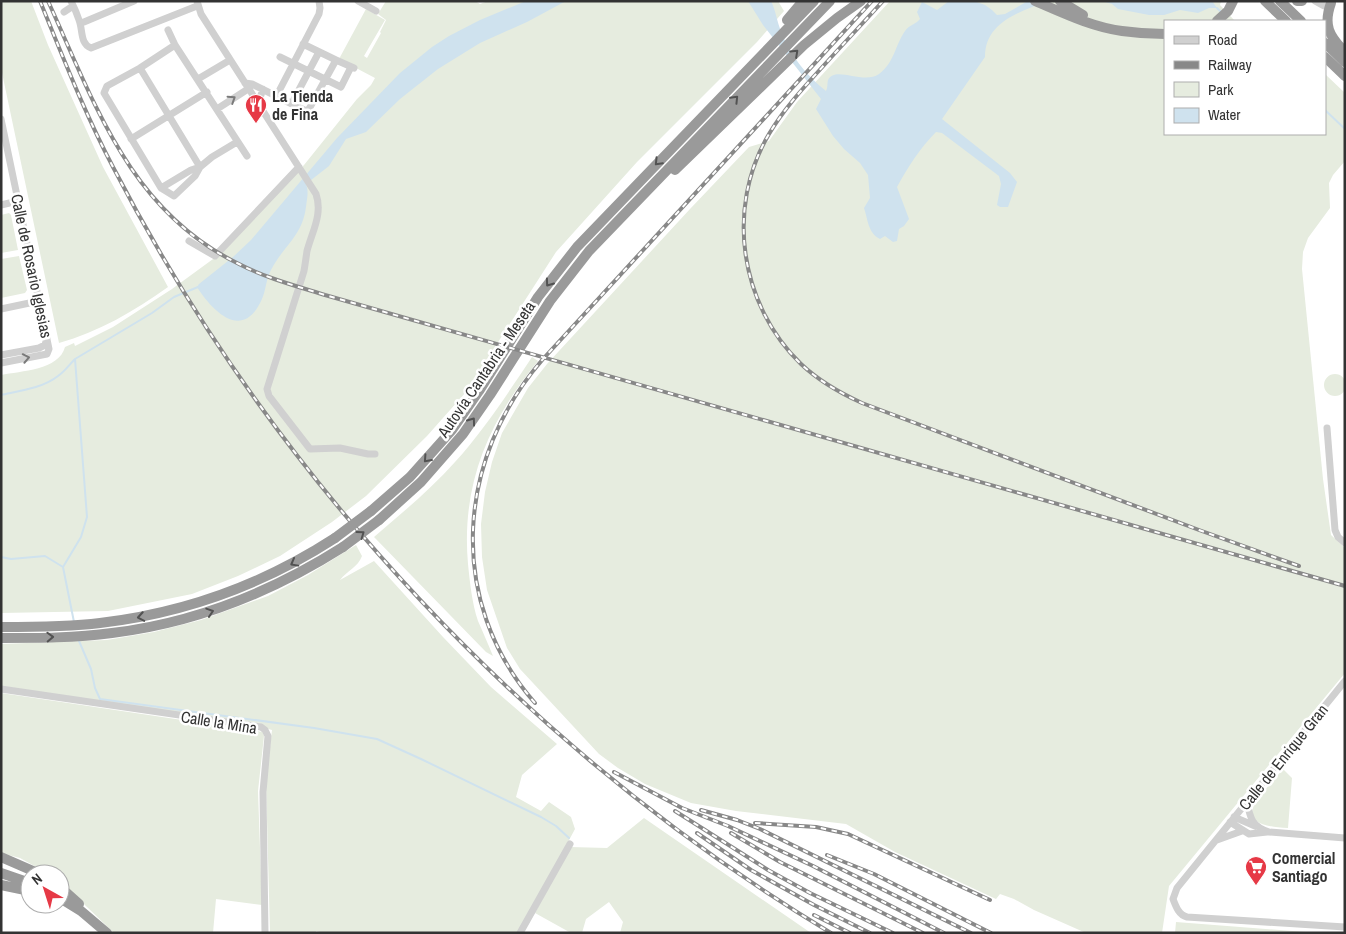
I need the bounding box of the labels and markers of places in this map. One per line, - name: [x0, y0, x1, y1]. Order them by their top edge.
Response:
- place label: La Tienda de Fina: [272, 85, 334, 125]
- restaurant icon: La Tienda de Fina: [244, 93, 268, 124]
- place label: Comercial Santiago: [1272, 847, 1335, 887]
- supermarket icon: Comercial Santiago: [1244, 855, 1268, 886]

